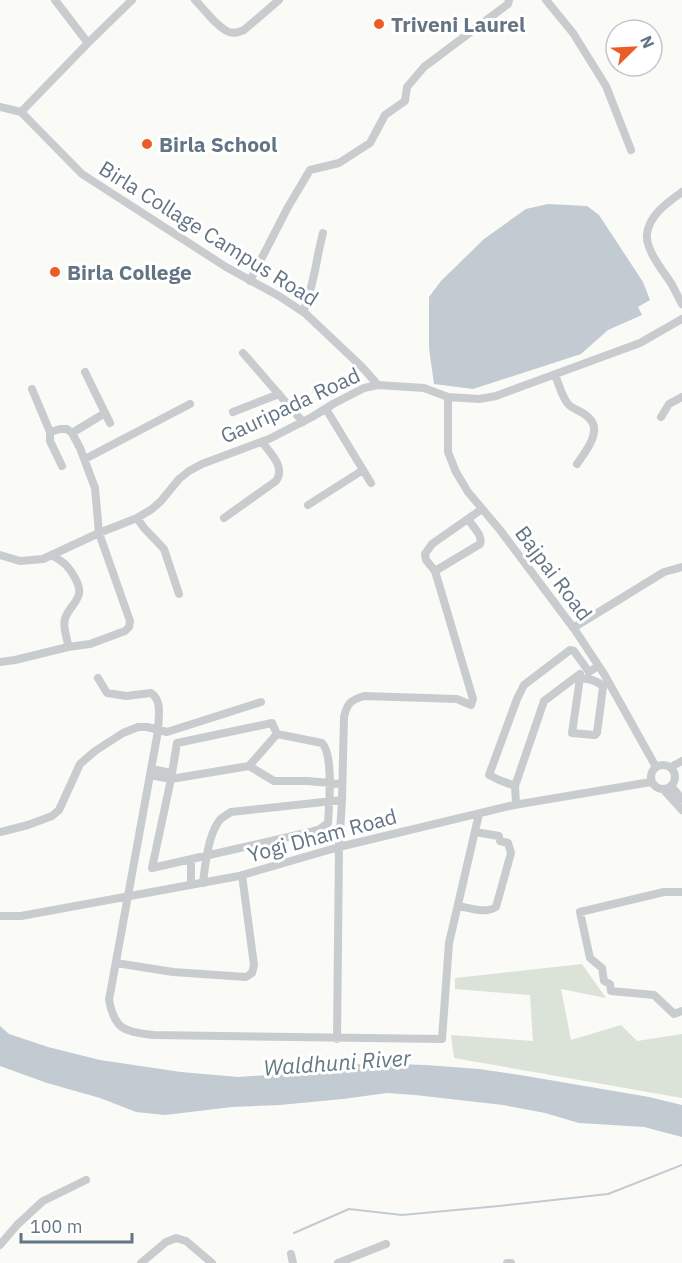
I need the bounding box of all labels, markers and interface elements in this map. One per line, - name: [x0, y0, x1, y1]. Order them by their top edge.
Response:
- place label: Triveni Laurel: [391, 10, 525, 38]
- marker: Triveni Laurel: [372, 17, 386, 31]
- north arrow: [604, 18, 664, 78]
- text: N: [636, 33, 659, 51]
- place label: Birla School: [159, 130, 277, 158]
- marker: Birla School: [140, 137, 154, 151]
- street label: Birla Collage Campus Road: [94, 154, 324, 312]
- place label: Birla College: [67, 258, 192, 286]
- marker: Birla College: [48, 265, 62, 279]
- street label: Gauripada Road: [216, 360, 364, 450]
- street label: Bajpai Road: [509, 520, 599, 626]
- street label: Yogi Dham Road: [244, 802, 400, 868]
- water label: Waldhuni River: [262, 1042, 413, 1082]
- scale bar: [21, 1206, 132, 1244]
- text: 100 m: [30, 1215, 82, 1238]

